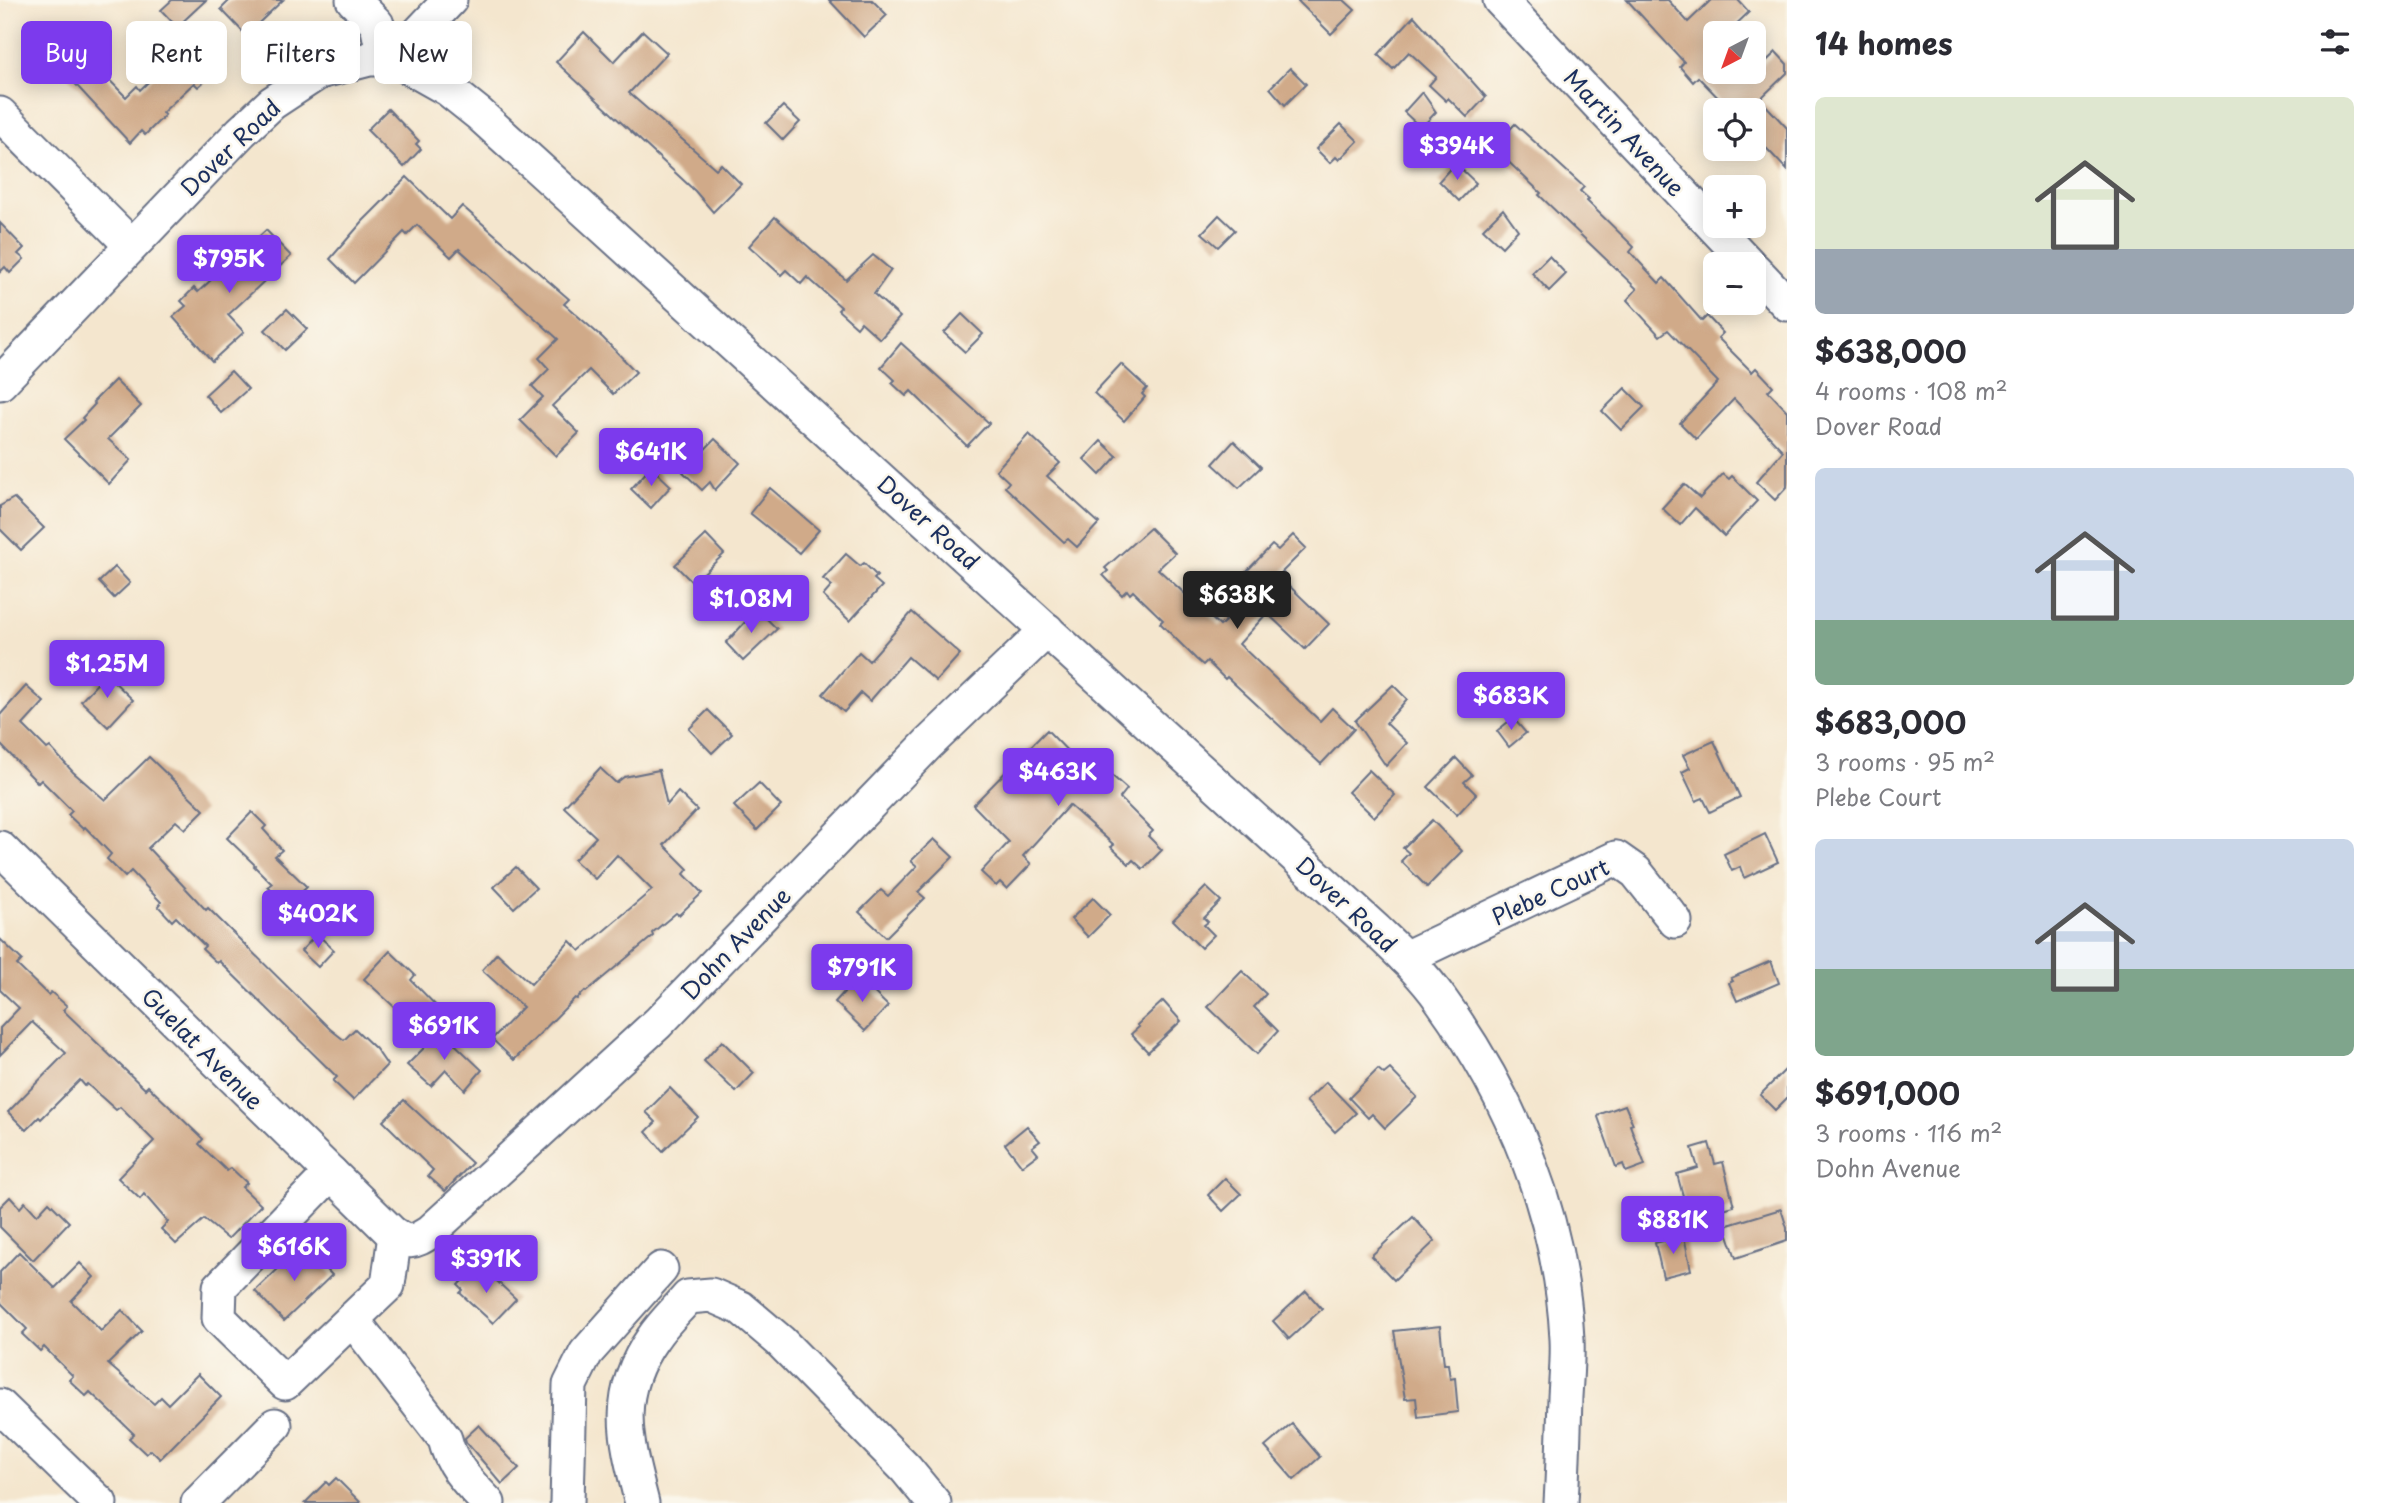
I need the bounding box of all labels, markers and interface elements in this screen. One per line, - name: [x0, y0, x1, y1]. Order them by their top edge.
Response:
- text: 14 homes: [1815, 20, 1953, 65]
- chip: Buy: [21, 21, 112, 84]
- chip: Rent: [126, 21, 227, 84]
- chip: Filters: [241, 21, 360, 84]
- chip: New: [374, 21, 472, 84]
- north arrow: [1703, 21, 1766, 84]
- map controls: [1703, 21, 1766, 315]
- icon: filters: [2316, 23, 2354, 61]
- street label: Martin Avenue: [1556, 60, 1694, 204]
- street label: Dover Road: [172, 90, 288, 204]
- button: locate: [1703, 98, 1766, 161]
- pin: $394K: [1408, 122, 1506, 182]
- text: $394K: [1419, 127, 1495, 162]
- icon: home: [2022, 142, 2148, 268]
- button: +: [1703, 175, 1766, 238]
- pin: $795K: [180, 236, 278, 295]
- text: $795K: [193, 240, 265, 275]
- button: −: [1703, 252, 1766, 315]
- text: $638,000: [1815, 328, 1967, 373]
- text: 4 rooms · 108 m²: [1815, 373, 2008, 408]
- text: Dover Road: [1815, 408, 1942, 443]
- pin: $641K: [602, 428, 700, 488]
- text: $641K: [615, 433, 687, 468]
- street label: Dover Road: [870, 466, 988, 578]
- icon: home: [2022, 513, 2148, 639]
- pin: $638K: [1188, 572, 1286, 631]
- pin: $1.08M: [694, 576, 808, 635]
- text: $638K: [1199, 576, 1275, 611]
- text: $1.08M: [709, 580, 793, 615]
- pin: $1.25M: [50, 640, 164, 700]
- text: $1.25M: [65, 645, 149, 680]
- pin: $683K: [1462, 672, 1560, 732]
- text: $683K: [1473, 677, 1549, 712]
- text: $683,000: [1815, 699, 1966, 744]
- text: 3 rooms · 95 m²: [1815, 744, 1995, 779]
- pin: $463K: [1009, 748, 1107, 808]
- text: $463K: [1019, 753, 1097, 788]
- text: Plebe Court: [1815, 779, 1941, 814]
- street label: Dover Road: [1289, 848, 1405, 960]
- street label: Plebe Court: [1485, 848, 1615, 934]
- street label: Dohn Avenue: [672, 878, 798, 1008]
- icon: home: [2022, 884, 2148, 1010]
- pin: $402K: [269, 890, 367, 950]
- text: $402K: [278, 895, 358, 930]
- pin: $791K: [813, 944, 911, 1004]
- text: $791K: [827, 949, 897, 984]
- street label: Guelat Avenue: [134, 979, 272, 1117]
- pin: $691K: [395, 1002, 493, 1062]
- text: $691K: [409, 1007, 479, 1042]
- text: $691,000: [1815, 1070, 1960, 1115]
- text: 3 rooms · 116 m²: [1815, 1115, 2002, 1150]
- text: Dohn Avenue: [1815, 1150, 1961, 1185]
- pin: $881K: [1624, 1196, 1722, 1256]
- text: $881K: [1637, 1201, 1709, 1236]
- pin: $616K: [245, 1224, 343, 1283]
- text: $616K: [257, 1228, 331, 1263]
- pin: $391K: [437, 1236, 535, 1295]
- text: $391K: [451, 1240, 521, 1275]

